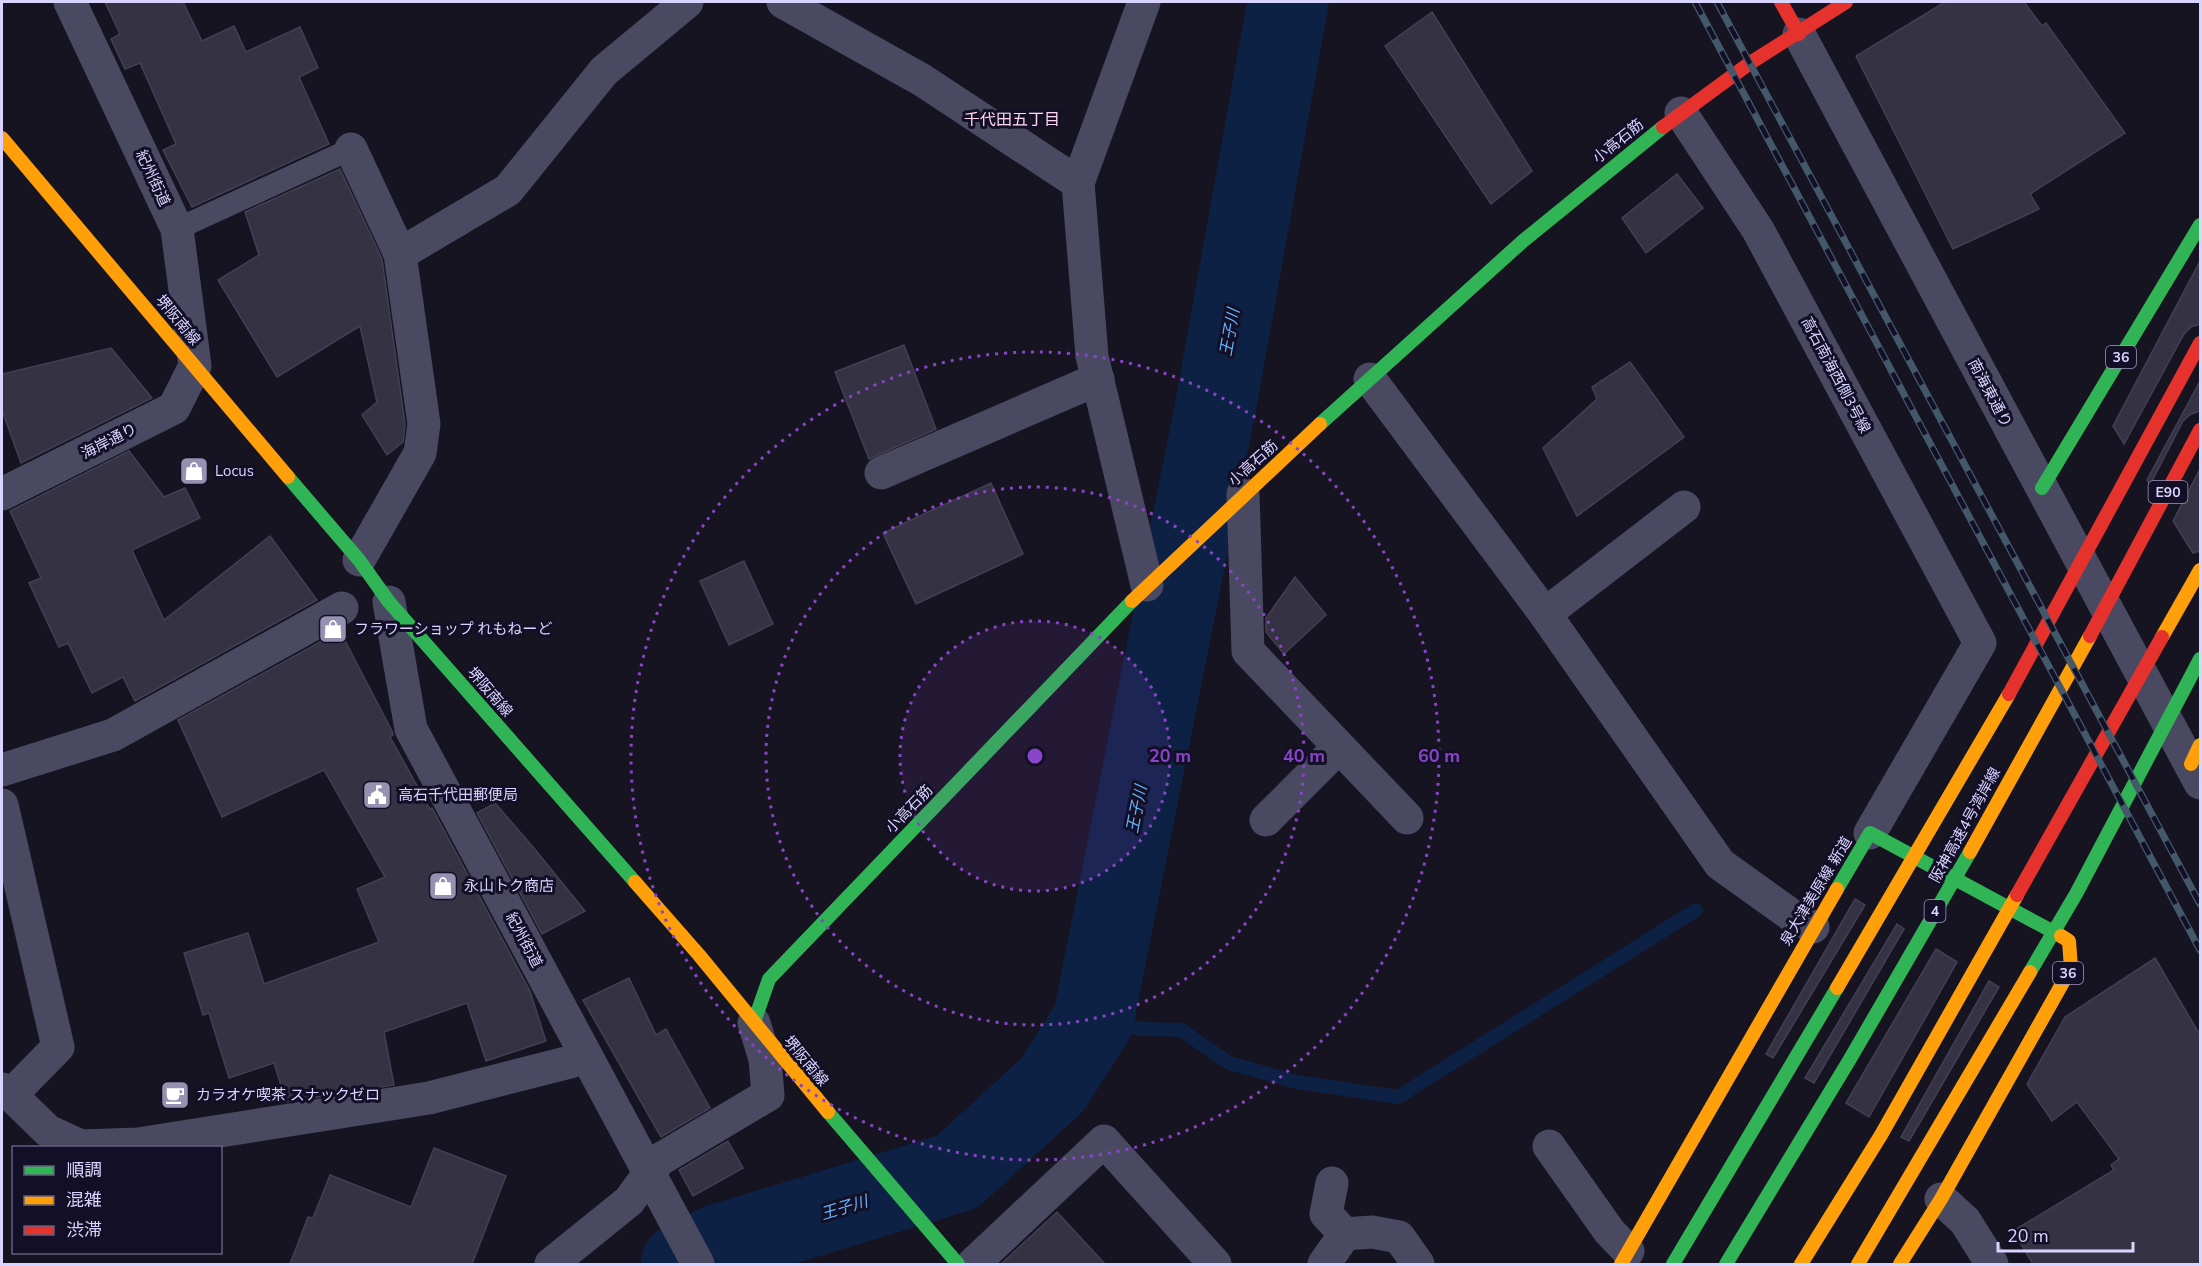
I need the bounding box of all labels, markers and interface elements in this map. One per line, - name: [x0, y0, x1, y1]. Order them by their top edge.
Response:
- district label: 千代田五丁目: [964, 109, 1060, 131]
- street label: 小高石筋: [1588, 114, 1648, 168]
- street label: 紀州街道: [131, 147, 175, 209]
- street label: 堺阪南線: [151, 291, 205, 349]
- water label: 王子川: [1215, 305, 1245, 358]
- street label: 高石南海西側3号線: [1797, 313, 1875, 437]
- road number: 36: [2106, 346, 2136, 368]
- street label: 南海東通り: [1964, 355, 2016, 431]
- street label: 海岸通り: [78, 418, 140, 464]
- street label: 小高石筋: [1224, 435, 1282, 491]
- shop icon: Locus: [178, 455, 210, 487]
- place label: Locus: [215, 461, 254, 481]
- road number: E90: [2148, 481, 2188, 503]
- shop icon: フラワーショップ れもねーど: [317, 613, 349, 645]
- place label: フラワーショップ れもねーど: [354, 619, 553, 639]
- street label: 堺阪南線: [463, 663, 517, 721]
- text: 20 m: [1149, 744, 1191, 768]
- text: 40 m: [1283, 744, 1325, 768]
- text: 60 m: [1418, 744, 1460, 768]
- centre of rings: [1025, 746, 1045, 766]
- street label: 阪神高速4号湾岸線: [1925, 764, 2005, 886]
- public building icon: 高石千代田郵便局: [361, 779, 393, 811]
- street label: 小高石筋: [881, 780, 937, 838]
- water label: 王子川: [1122, 782, 1153, 835]
- place label: 高石千代田郵便局: [398, 785, 518, 805]
- street label: 泉大津美原線 新道: [1776, 833, 1856, 949]
- shop icon: 永山トク商店: [427, 870, 459, 902]
- place label: 永山トク商店: [464, 876, 554, 896]
- road number: 4: [1924, 900, 1946, 922]
- street label: 紀州街道: [501, 909, 547, 971]
- road number: 36: [2053, 962, 2083, 984]
- street label: 堺阪南線: [779, 1032, 833, 1090]
- cafe icon: カラオケ喫茶 スナックゼロ: [159, 1079, 191, 1111]
- place label: カラオケ喫茶 スナックゼロ: [196, 1085, 380, 1105]
- legend: [12, 1146, 222, 1254]
- text: 順調: [66, 1158, 102, 1182]
- text: 混雑: [66, 1188, 102, 1212]
- water label: 王子川: [818, 1190, 872, 1225]
- scale bar: [1998, 1215, 2133, 1253]
- text: 渋滞: [66, 1218, 102, 1242]
- text: 20 m: [2007, 1224, 2049, 1248]

